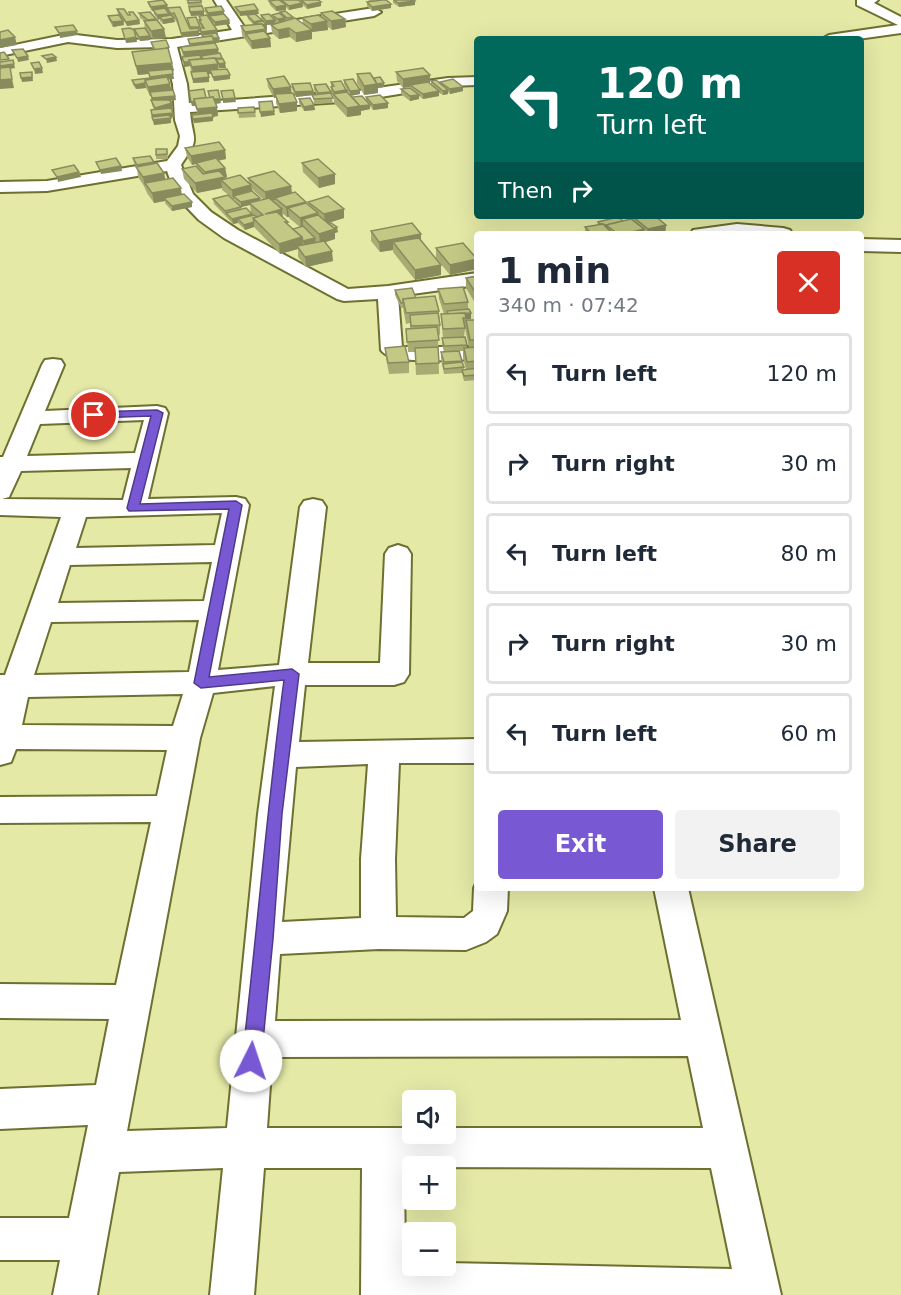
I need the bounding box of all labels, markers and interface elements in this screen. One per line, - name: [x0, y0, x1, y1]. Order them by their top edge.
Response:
- text: 120 m: [597, 59, 743, 108]
- icon: left: [498, 60, 576, 138]
- text: Turn left: [597, 109, 707, 140]
- icon: right: [565, 174, 598, 207]
- text: Then: [498, 178, 553, 203]
- text: 1 min: [498, 250, 611, 291]
- button: close: [777, 251, 840, 314]
- text: 340 m · 07:42: [498, 293, 639, 317]
- icon: left: [501, 357, 534, 390]
- text: Turn left: [552, 361, 657, 386]
- text: 120 m: [767, 361, 837, 386]
- pin: [68, 389, 119, 440]
- icon: arrive: [77, 398, 110, 431]
- icon: right: [501, 447, 534, 480]
- text: Turn right: [552, 451, 675, 476]
- text: 30 m: [781, 451, 837, 476]
- icon: left: [501, 537, 534, 570]
- text: Turn left: [552, 541, 657, 566]
- text: 80 m: [781, 541, 837, 566]
- icon: right: [501, 627, 534, 660]
- text: Turn right: [552, 631, 675, 656]
- text: 30 m: [781, 631, 837, 656]
- icon: left: [501, 717, 534, 750]
- text: Turn left: [552, 721, 657, 746]
- text: 60 m: [781, 721, 837, 746]
- button: Exit: [498, 810, 663, 879]
- button: Share: [675, 810, 840, 879]
- position arrow: [219, 1029, 283, 1093]
- map controls: [402, 1090, 456, 1276]
- button: sound: [402, 1090, 456, 1144]
- button: +: [402, 1156, 456, 1210]
- button: −: [402, 1222, 456, 1276]

